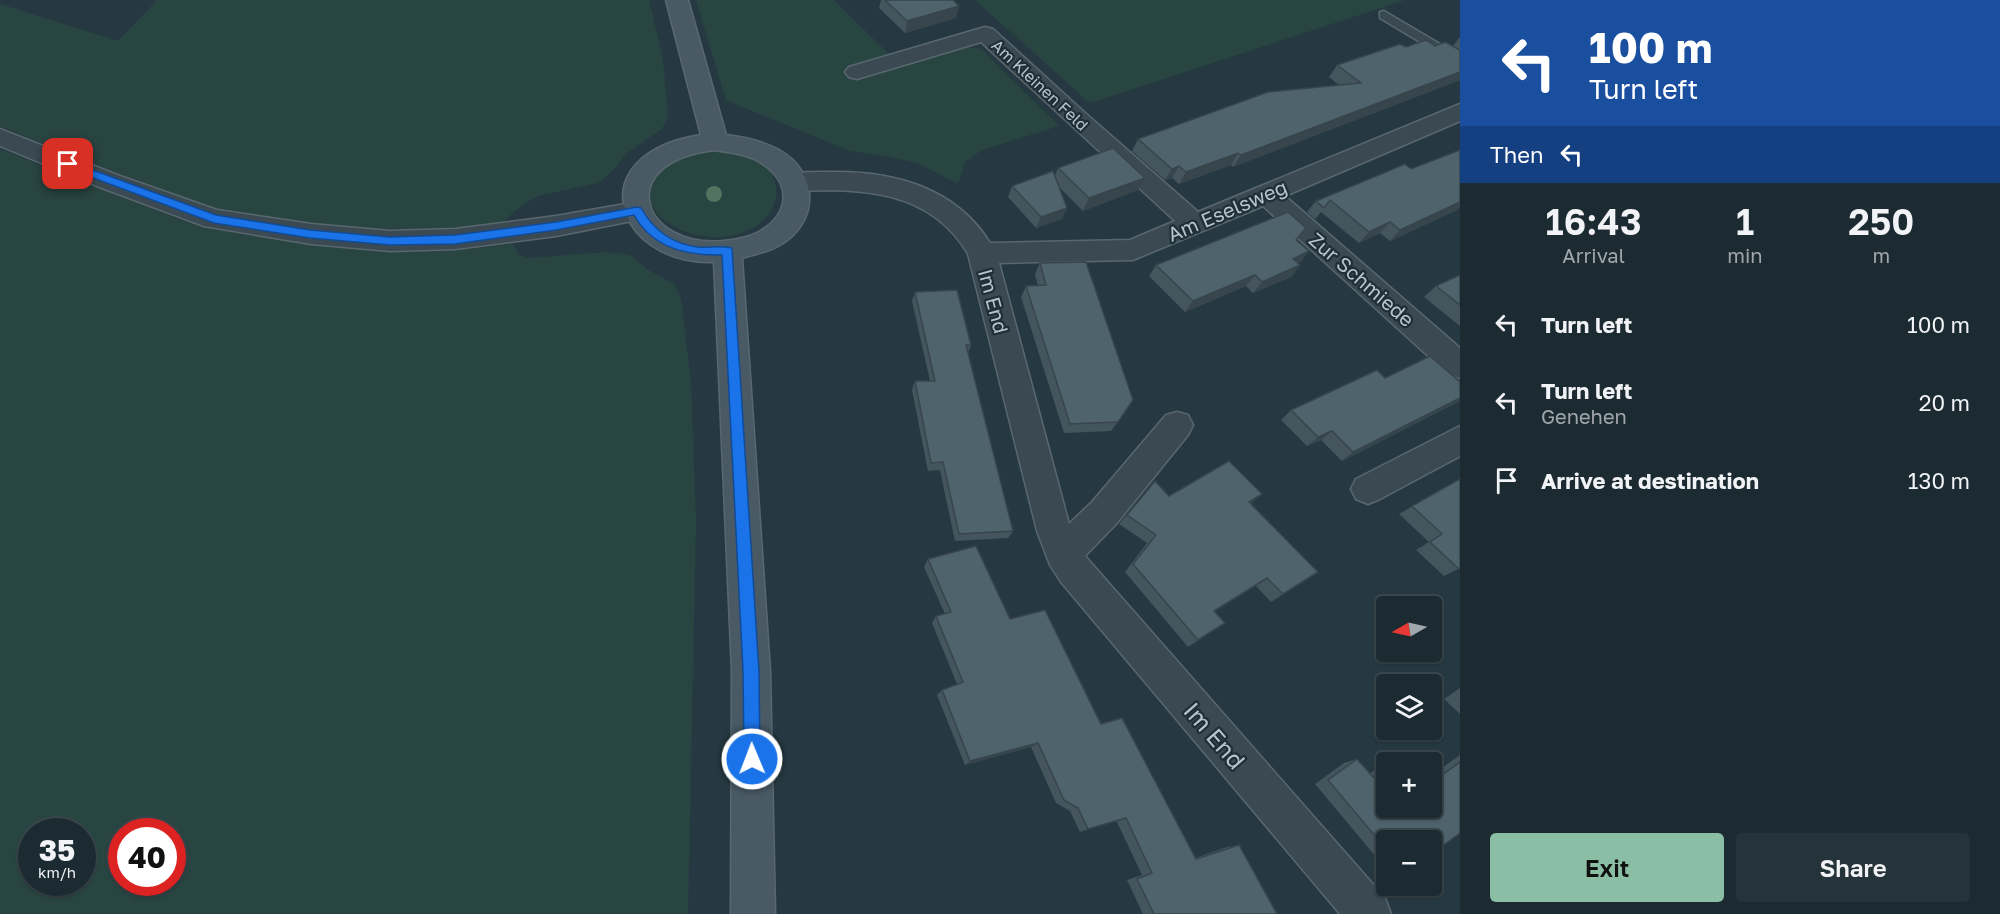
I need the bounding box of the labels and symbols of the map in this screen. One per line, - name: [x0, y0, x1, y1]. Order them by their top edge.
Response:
- street label: Am Kleinen Feld: [988, 35, 1092, 135]
- pin: [42, 138, 93, 189]
- street label: Am Eselsweg: [1164, 174, 1290, 246]
- street label: Zur Schmiede: [1305, 227, 1419, 331]
- street label: Im End: [974, 266, 1014, 336]
- north arrow: [1376, 596, 1442, 662]
- street label: Im End: [1178, 696, 1252, 774]
- position arrow: [720, 727, 784, 791]
- speed limit sign: 40: [108, 818, 186, 896]

